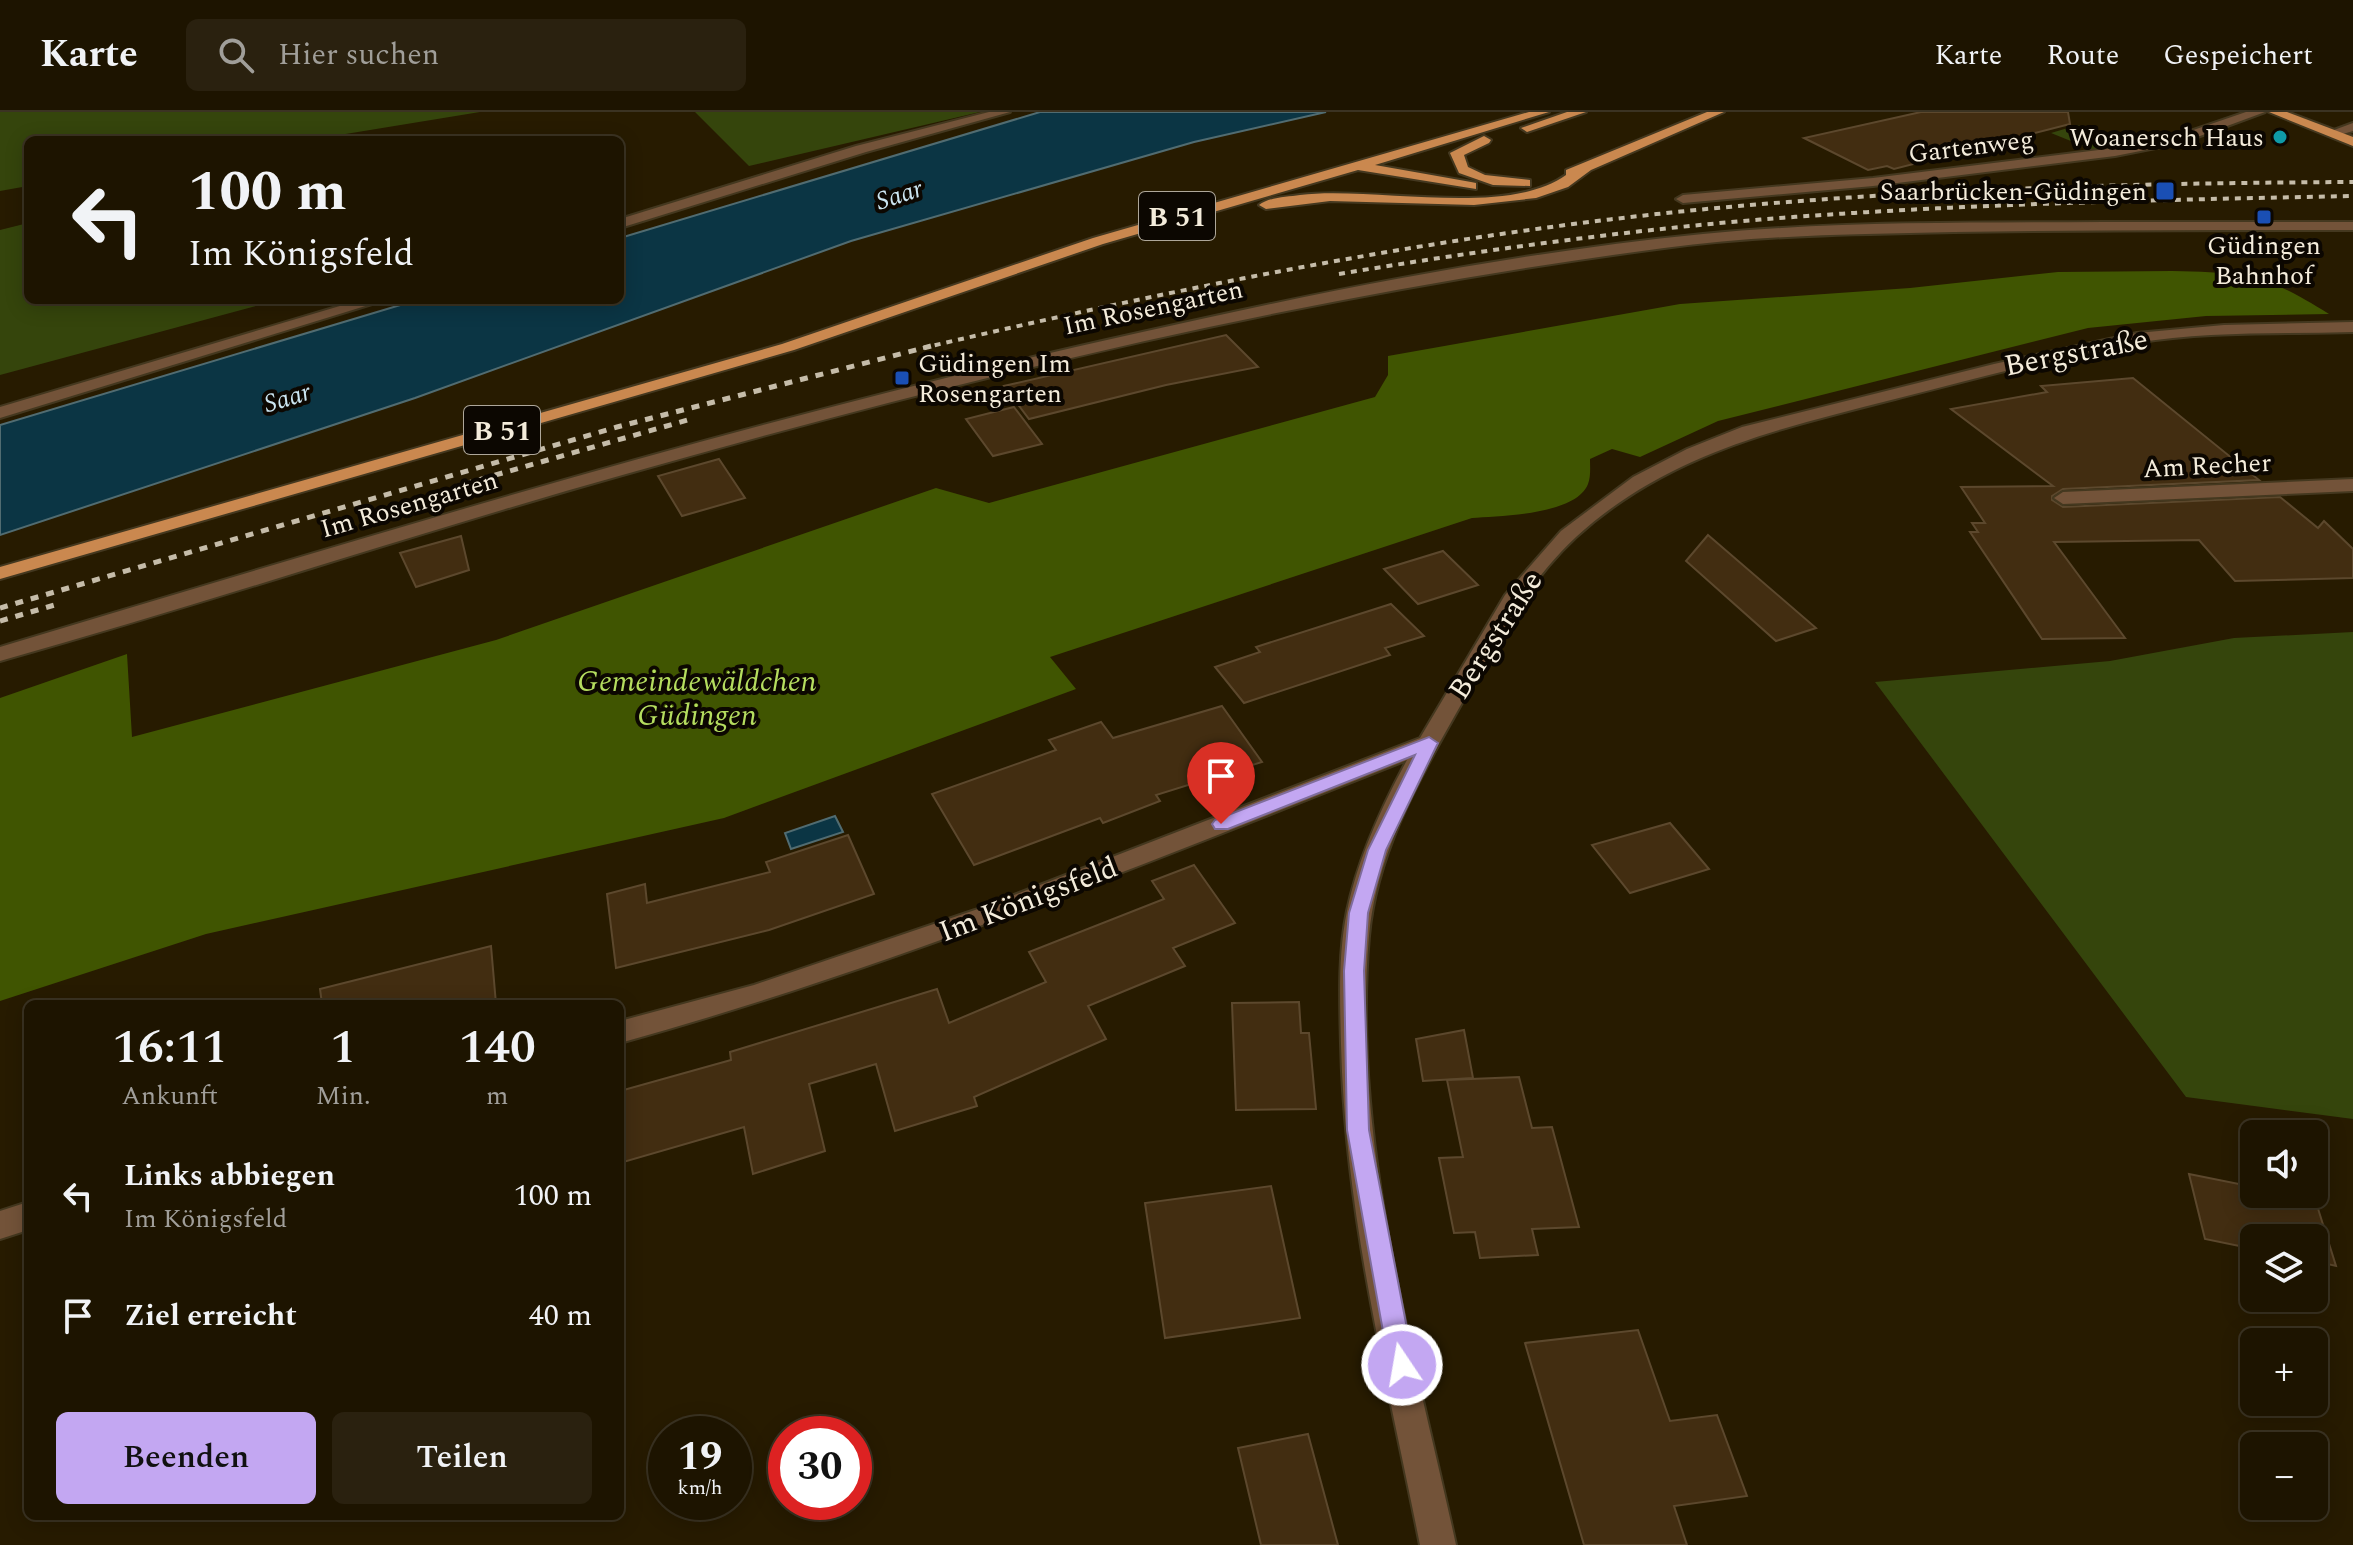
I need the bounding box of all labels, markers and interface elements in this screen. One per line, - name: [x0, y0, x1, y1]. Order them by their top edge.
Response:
- search box: [186, 19, 746, 91]
- text: Karte: [40, 26, 138, 84]
- text: Hier suchen: [278, 32, 439, 78]
- icon: search: [214, 33, 258, 77]
- text: Karte: [1935, 34, 2002, 77]
- text: Route: [2046, 34, 2119, 77]
- text: Gespeichert: [2163, 34, 2313, 77]
- place label: Woanersch Haus: [2069, 118, 2264, 158]
- street label: Gartenweg: [1906, 119, 2036, 175]
- marker: Woanersch Haus: [2271, 128, 2289, 146]
- text: 100 m: [188, 150, 347, 235]
- icon: left: [56, 168, 160, 272]
- water label: Saar: [871, 168, 929, 221]
- place label: Saarbrücken-Güdingen: [1880, 172, 2147, 212]
- marker: Saarbrücken-Güdingen: [2154, 180, 2176, 202]
- road number: B 51: [1139, 192, 1215, 240]
- marker: Güdingen Bahnhof: [2255, 208, 2273, 226]
- place label: Güdingen Bahnhof: [2207, 226, 2321, 296]
- text: Im Königsfeld: [188, 227, 414, 282]
- street label: Im Rosengarten: [1060, 269, 1247, 347]
- street label: Bergstraße: [2000, 317, 2152, 389]
- place label: Güdingen Im Rosengarten: [918, 344, 1071, 414]
- marker: Güdingen Im Rosengarten: [893, 369, 911, 387]
- water label: Saar: [259, 372, 317, 424]
- road number: B 51: [464, 406, 540, 454]
- street label: Am Recher: [2142, 443, 2272, 489]
- street label: Im Rosengarten: [316, 461, 503, 549]
- street label: Bergstraße: [1437, 562, 1555, 709]
- park label: Gemeindewäldchen Güdingen: [577, 659, 817, 739]
- pin: [1187, 742, 1255, 824]
- icon: arrive: [1199, 754, 1243, 798]
- street label: Im Königsfeld: [932, 845, 1124, 955]
- text: 16:11: [112, 1011, 228, 1084]
- text: 1: [330, 1011, 356, 1084]
- text: 140: [459, 1011, 536, 1084]
- text: Ankunft: [122, 1076, 218, 1116]
- text: Min.: [316, 1076, 370, 1116]
- text: m: [486, 1076, 508, 1116]
- map controls: [2240, 1120, 2328, 1520]
- button: sound: [2240, 1120, 2328, 1208]
- text: Links abbiegen: [124, 1153, 335, 1199]
- text: 100 m: [514, 1173, 592, 1219]
- icon: left: [56, 1174, 100, 1218]
- text: Im Königsfeld: [124, 1199, 287, 1239]
- button: layers: [2240, 1224, 2328, 1312]
- text: Ziel erreicht: [124, 1293, 297, 1339]
- text: 40 m: [529, 1293, 592, 1339]
- icon: arrive: [56, 1294, 100, 1338]
- position arrow: [1360, 1323, 1444, 1407]
- button: +: [2240, 1328, 2328, 1416]
- button: Beenden: [56, 1412, 316, 1504]
- button: Teilen: [332, 1412, 592, 1504]
- speed limit sign: 30: [768, 1416, 872, 1520]
- text: 19: [678, 1427, 722, 1488]
- button: −: [2240, 1432, 2328, 1520]
- text: km/h: [678, 1473, 723, 1503]

